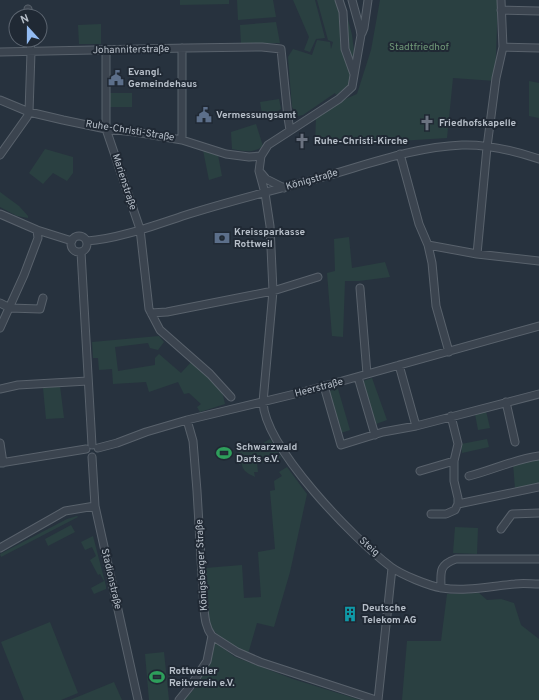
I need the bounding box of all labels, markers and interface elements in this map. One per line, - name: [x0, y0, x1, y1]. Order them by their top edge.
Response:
- north arrow: [8, 8, 48, 48]
- text: N: [19, 12, 31, 28]
- park label: Stadtfriedhof: [389, 41, 450, 54]
- street label: Johanniterstraße: [92, 43, 170, 57]
- place label: Evangl. Gemeindehaus: [128, 66, 197, 91]
- public building icon: Evangl. Gemeindehaus: [107, 69, 125, 87]
- public building icon: Vermessungsamt: [195, 106, 213, 124]
- place label: Vermessungsamt: [216, 109, 296, 122]
- church icon: Friedhofskapelle: [418, 114, 436, 132]
- place label: Friedhofskapelle: [439, 117, 517, 130]
- street label: Ruhe-Christi-Straße: [85, 118, 175, 144]
- church icon: Ruhe-Christi-Kirche: [293, 132, 311, 150]
- place label: Ruhe-Christi-Kirche: [314, 135, 408, 148]
- street label: Marienstraße: [109, 152, 139, 212]
- street label: Königstraße: [284, 166, 340, 194]
- place label: Kreissparkasse Rottweil: [234, 226, 306, 251]
- bank icon: Kreissparkasse Rottweil: [213, 229, 231, 247]
- street label: Heerstraße: [293, 375, 345, 401]
- place label: Schwarzwald Darts e.V.: [236, 441, 297, 466]
- sports icon: Schwarzwald Darts e.V.: [215, 444, 233, 462]
- street label: Königsberger Straße: [193, 519, 211, 611]
- street label: Steig: [356, 535, 382, 559]
- street label: Stadionstraße: [98, 547, 124, 611]
- place label: Deutsche Telekom AG: [362, 602, 417, 627]
- building icon: Deutsche Telekom AG: [341, 605, 359, 623]
- place label: Rottweiler Reitverein e.V.: [169, 665, 235, 690]
- sports icon: Rottweiler Reitverein e.V.: [148, 668, 166, 686]

